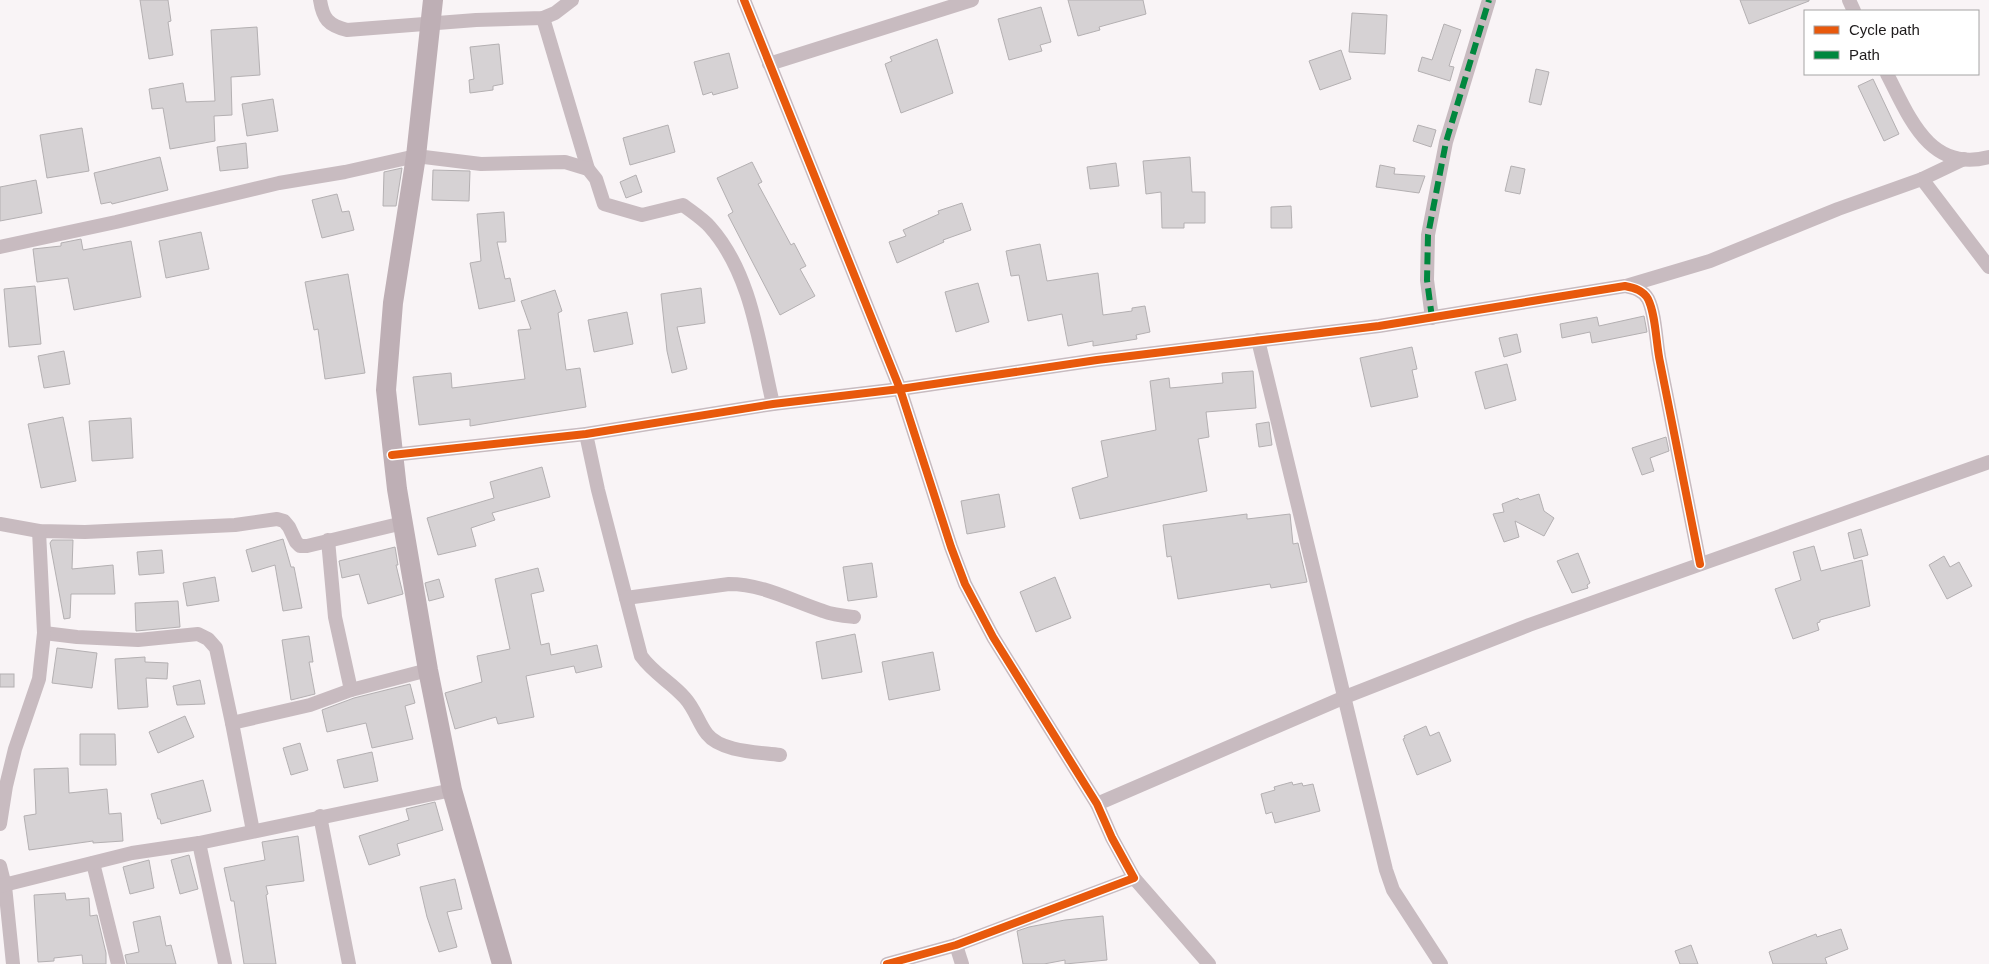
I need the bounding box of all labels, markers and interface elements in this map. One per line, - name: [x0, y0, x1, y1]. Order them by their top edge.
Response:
- legend: [1804, 10, 1979, 75]
- text: Cycle path: [1849, 21, 1920, 38]
- text: Path: [1849, 46, 1880, 63]

